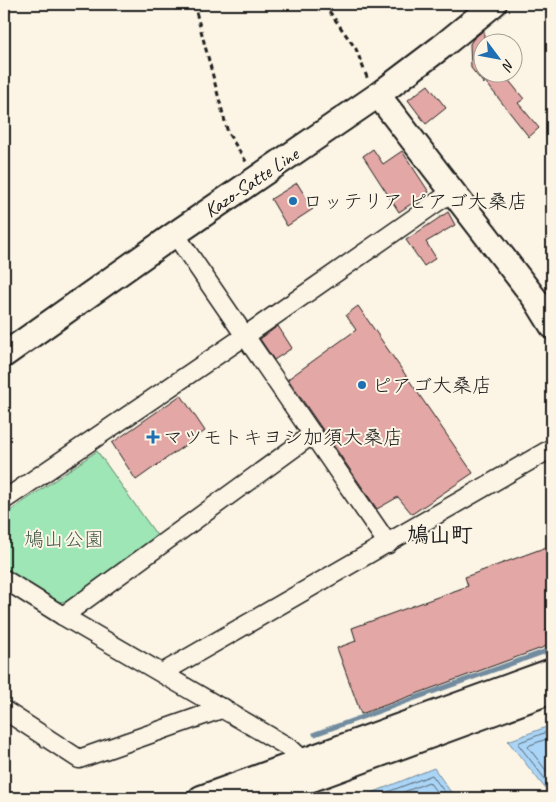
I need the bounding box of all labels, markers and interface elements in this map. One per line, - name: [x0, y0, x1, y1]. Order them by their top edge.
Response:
- north arrow: [474, 32, 524, 82]
- text: N: [498, 56, 518, 75]
- street label: Kazo-Satte Line: [199, 141, 304, 223]
- place label: ロッテリア ピアゴ大桑店: [303, 189, 528, 214]
- marker: ロッテリア ピアゴ大桑店: [287, 195, 299, 207]
- place label: ピアゴ大桑店: [372, 373, 492, 398]
- marker: ピアゴ大桑店: [356, 379, 368, 391]
- place label: マツモトキヨシ加須大桑店: [163, 425, 403, 450]
- marker: マツモトキヨシ加須大桑店: [147, 431, 159, 443]
- district label: 鳩山町: [407, 521, 473, 549]
- park label: 鳩山公園: [24, 527, 104, 552]

